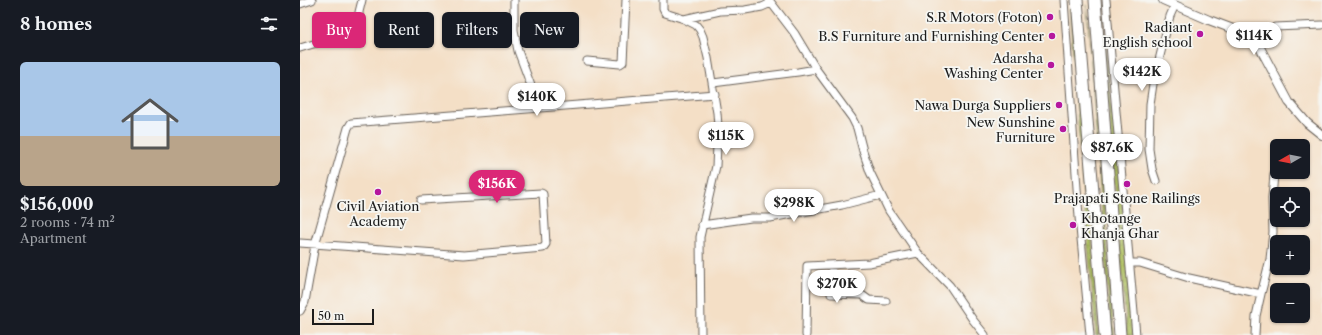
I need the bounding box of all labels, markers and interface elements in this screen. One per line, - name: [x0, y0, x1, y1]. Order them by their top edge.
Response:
- place label: S.R Motors (Foton): [926, 9, 1042, 25]
- chip: Buy: [312, 12, 366, 48]
- chip: Rent: [374, 12, 434, 48]
- chip: Filters: [442, 12, 512, 48]
- chip: New: [520, 12, 579, 48]
- marker: S.R Motors (Foton): [1045, 12, 1055, 22]
- icon: filters: [258, 13, 280, 35]
- text: 8 homes: [20, 14, 92, 34]
- place label: Radiant English school: [1103, 19, 1192, 50]
- pin: $114K: [1226, 22, 1282, 56]
- text: $114K: [1235, 27, 1273, 43]
- place label: B.S Furniture and Furnishing Center: [818, 28, 1045, 44]
- marker: Radiant English school: [1195, 29, 1205, 39]
- marker: B.S Furniture and Furnishing Center: [1047, 31, 1057, 41]
- place label: Adarsha Washing Center: [943, 50, 1044, 81]
- pin: $142K: [1114, 58, 1170, 92]
- marker: Adarsha Washing Center: [1046, 60, 1056, 70]
- text: $142K: [1123, 63, 1161, 79]
- pin: $140K: [509, 83, 565, 117]
- icon: home: [114, 88, 186, 160]
- text: $140K: [517, 88, 557, 104]
- place label: Nawa Durga Suppliers: [915, 97, 1051, 113]
- marker: Nawa Durga Suppliers: [1054, 100, 1064, 110]
- place label: New Sunshine Furniture: [967, 114, 1055, 145]
- pin: $115K: [698, 122, 754, 156]
- marker: New Sunshine Furniture: [1058, 124, 1068, 134]
- text: $115K: [708, 127, 744, 143]
- pin: $87.6K: [1079, 134, 1145, 168]
- text: $87.6K: [1090, 139, 1134, 155]
- north arrow: [1270, 139, 1310, 179]
- map controls: [1270, 139, 1310, 323]
- pin: $156K: [469, 170, 525, 204]
- text: $156K: [478, 175, 516, 191]
- marker: Prajapati Stone Railings: [1122, 179, 1132, 189]
- marker: Civil Aviation Academy: [373, 187, 383, 197]
- button: locate: [1270, 187, 1310, 227]
- pin: $298K: [766, 189, 822, 223]
- place label: Prajapati Stone Railings: [1054, 190, 1200, 206]
- text: $156,000: [20, 194, 94, 214]
- text: $298K: [773, 194, 815, 210]
- place label: Civil Aviation Academy: [337, 198, 419, 229]
- place label: Khotange Khanja Ghar: [1081, 210, 1160, 241]
- text: 2 rooms · 74 m²: [20, 214, 115, 230]
- marker: Khotange Khanja Ghar: [1068, 220, 1078, 230]
- text: Apartment: [20, 230, 87, 246]
- button: +: [1270, 235, 1310, 275]
- pin: $270K: [809, 270, 865, 304]
- text: $270K: [817, 275, 857, 291]
- button: −: [1270, 283, 1310, 323]
- scale bar: [312, 307, 374, 326]
- text: 50 m: [318, 309, 344, 323]

